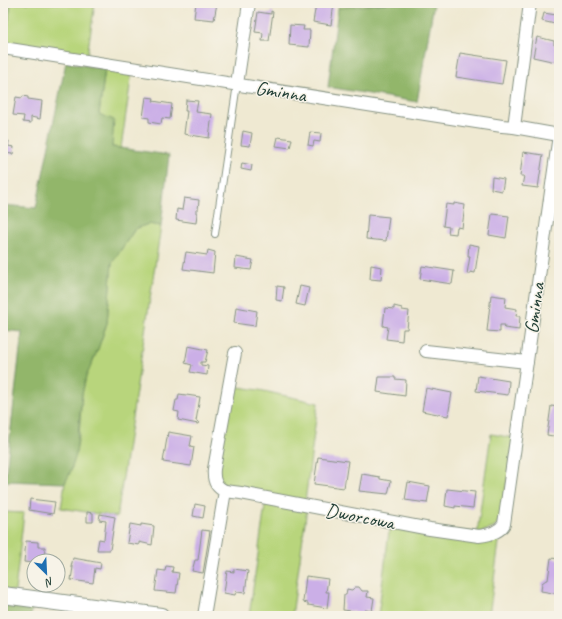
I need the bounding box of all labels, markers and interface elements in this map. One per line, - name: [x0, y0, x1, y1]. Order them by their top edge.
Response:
- street label: Gminna: [254, 75, 310, 108]
- street label: Gminna: [519, 279, 551, 335]
- street label: Dworcowa: [323, 498, 398, 536]
- north arrow: [26, 553, 66, 593]
- text: N: [42, 574, 56, 591]

